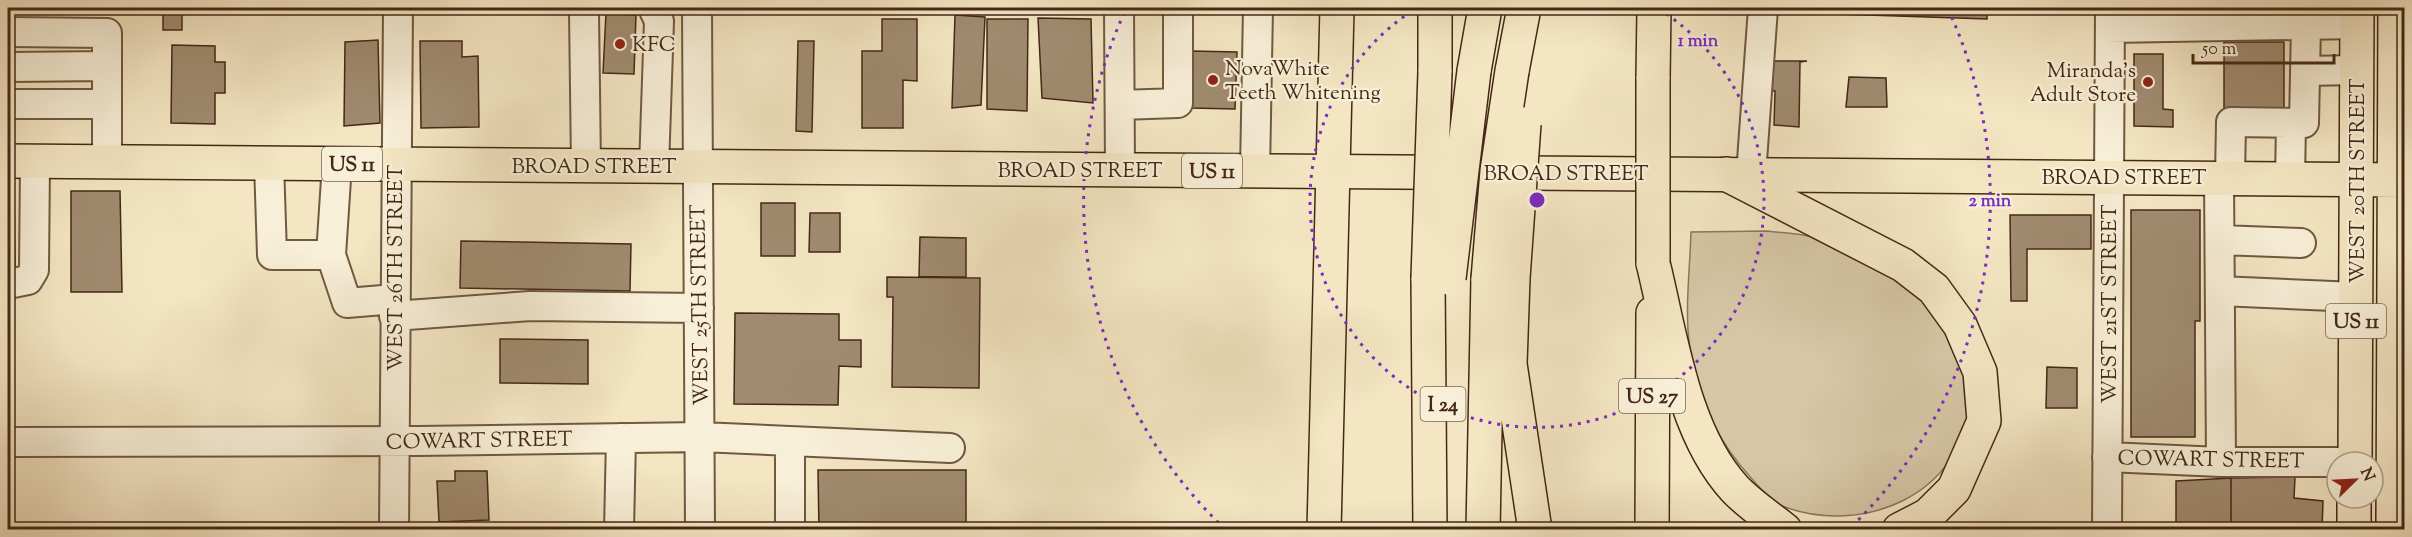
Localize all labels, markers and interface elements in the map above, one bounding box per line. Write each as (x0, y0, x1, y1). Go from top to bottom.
scale bar (2193, 27, 2334, 65)
text: 1 min (1678, 29, 1719, 55)
place label: KFC (632, 31, 676, 61)
marker: KFC (613, 37, 627, 51)
text: 50 m (2201, 37, 2237, 63)
place label: NovaWhite Teeth Whitening (1225, 55, 1381, 109)
place label: Miranda's Adult Store (2030, 57, 2136, 111)
marker: NovaWhite Teeth Whitening (1206, 73, 1220, 87)
marker: Miranda's Adult Store (2141, 75, 2155, 89)
street label: WEST 20TH STREET (2344, 78, 2374, 284)
road number: US 11 (322, 147, 382, 181)
street label: BROAD STREET (511, 153, 677, 183)
road number: US 11 (1182, 154, 1242, 188)
street label: BROAD STREET (997, 157, 1163, 187)
street label: BROAD STREET (1483, 160, 1649, 190)
street label: BROAD STREET (2041, 164, 2207, 194)
street label: WEST 26TH STREET (382, 165, 412, 371)
text: 2 min (1969, 189, 2012, 215)
centre of rings (1527, 190, 1547, 210)
street label: WEST 25TH STREET (684, 204, 718, 406)
street label: WEST 21ST STREET (2096, 204, 2126, 403)
road number: US 11 (2326, 304, 2386, 338)
road number: US 27 (1619, 379, 1685, 413)
road number: I 24 (1420, 387, 1466, 421)
street label: COWART STREET (385, 425, 573, 459)
street label: COWART STREET (2117, 444, 2305, 478)
north arrow (2325, 450, 2385, 510)
text: N (2353, 464, 2380, 486)

